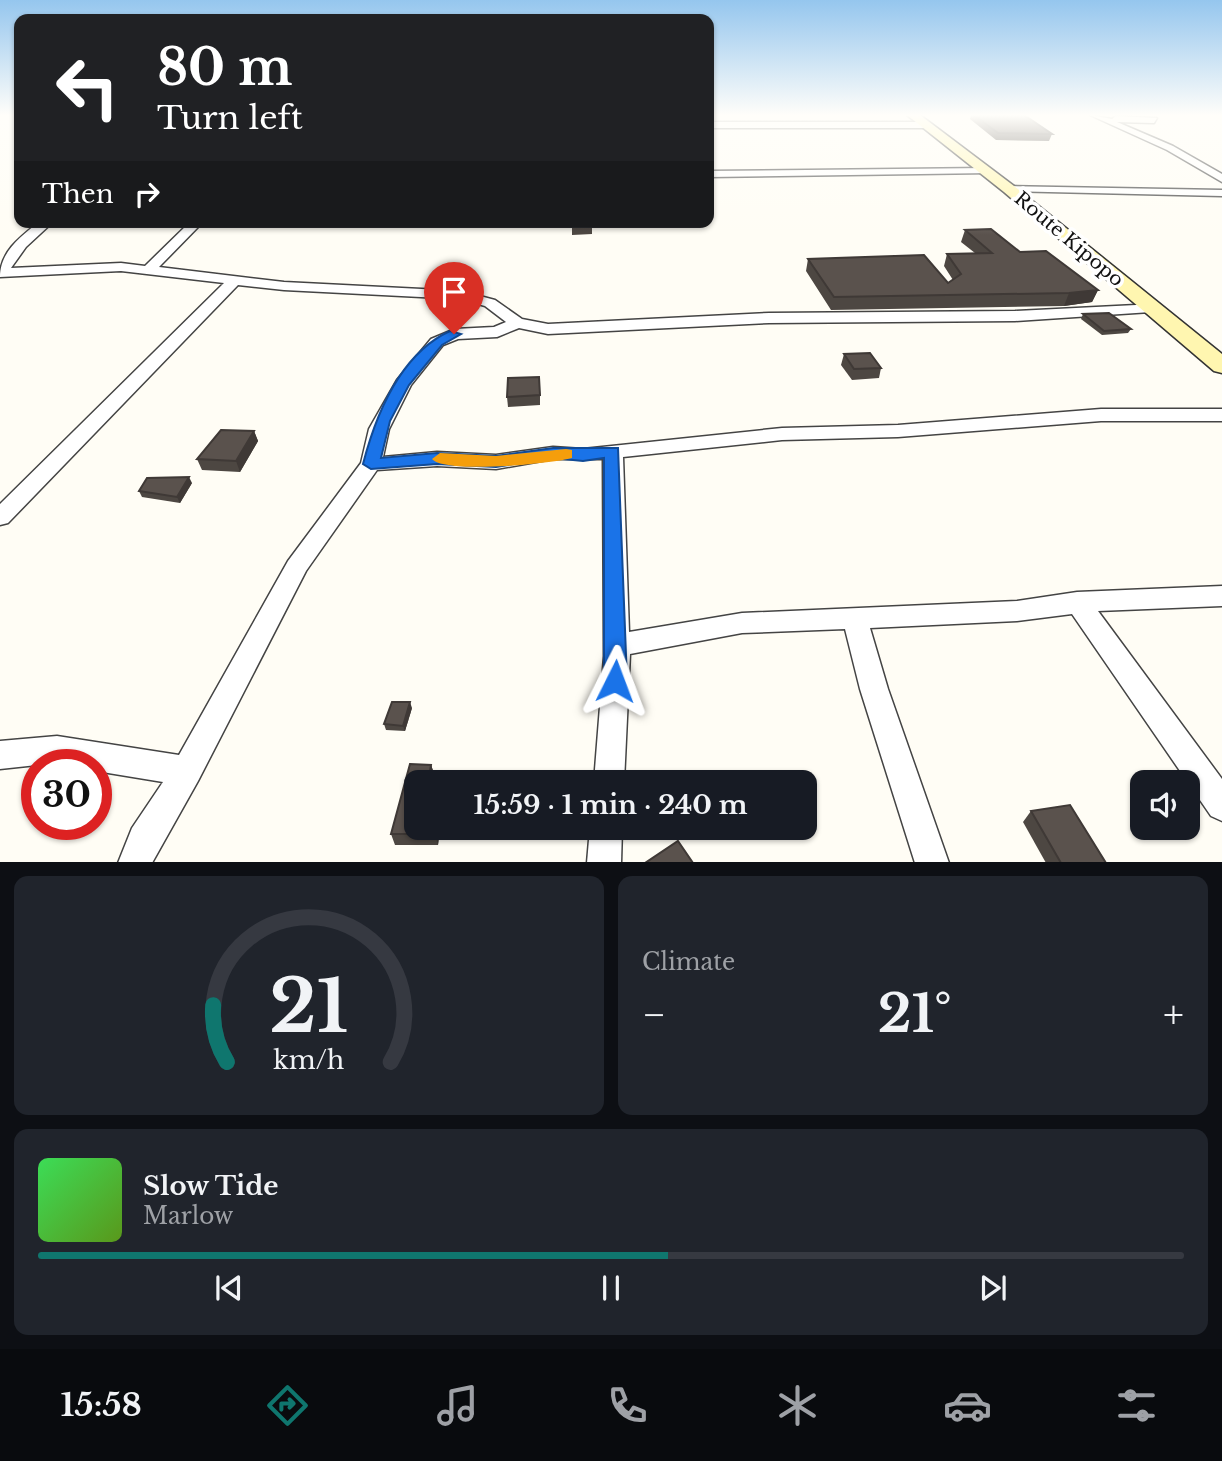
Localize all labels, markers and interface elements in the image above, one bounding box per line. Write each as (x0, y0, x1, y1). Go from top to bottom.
text: 80 m (157, 37, 292, 98)
icon: left (42, 42, 133, 133)
text: Turn left (157, 98, 303, 138)
icon: right (128, 175, 166, 213)
text: Then (42, 178, 114, 210)
street label: Route Kipopo (1010, 187, 1128, 291)
pin (424, 262, 484, 334)
icon: arrive (435, 273, 473, 311)
position arrow (578, 644, 652, 718)
speed limit sign: 30 (21, 749, 112, 840)
map controls (1130, 770, 1200, 840)
button: sound (1130, 770, 1200, 840)
text: 15:59 · 1 min · 240 m (473, 789, 748, 821)
text: Climate (642, 948, 735, 976)
text: 21 (269, 961, 349, 1052)
text: 21° (878, 982, 952, 1046)
text: − (642, 991, 666, 1038)
text: + (1163, 991, 1184, 1038)
text: km/h (274, 1044, 344, 1075)
text: Slow Tide (143, 1170, 279, 1202)
text: Marlow (143, 1202, 233, 1230)
icon: previous (210, 1269, 248, 1307)
icon: pause (592, 1269, 630, 1307)
icon: next (974, 1269, 1012, 1307)
icon: directions (263, 1381, 312, 1430)
icon: music (433, 1381, 482, 1430)
icon: phone (603, 1381, 652, 1430)
icon: climate (773, 1381, 822, 1430)
icon: car (943, 1381, 992, 1430)
icon: filters (1112, 1381, 1161, 1430)
text: 15:58 (60, 1385, 142, 1425)

